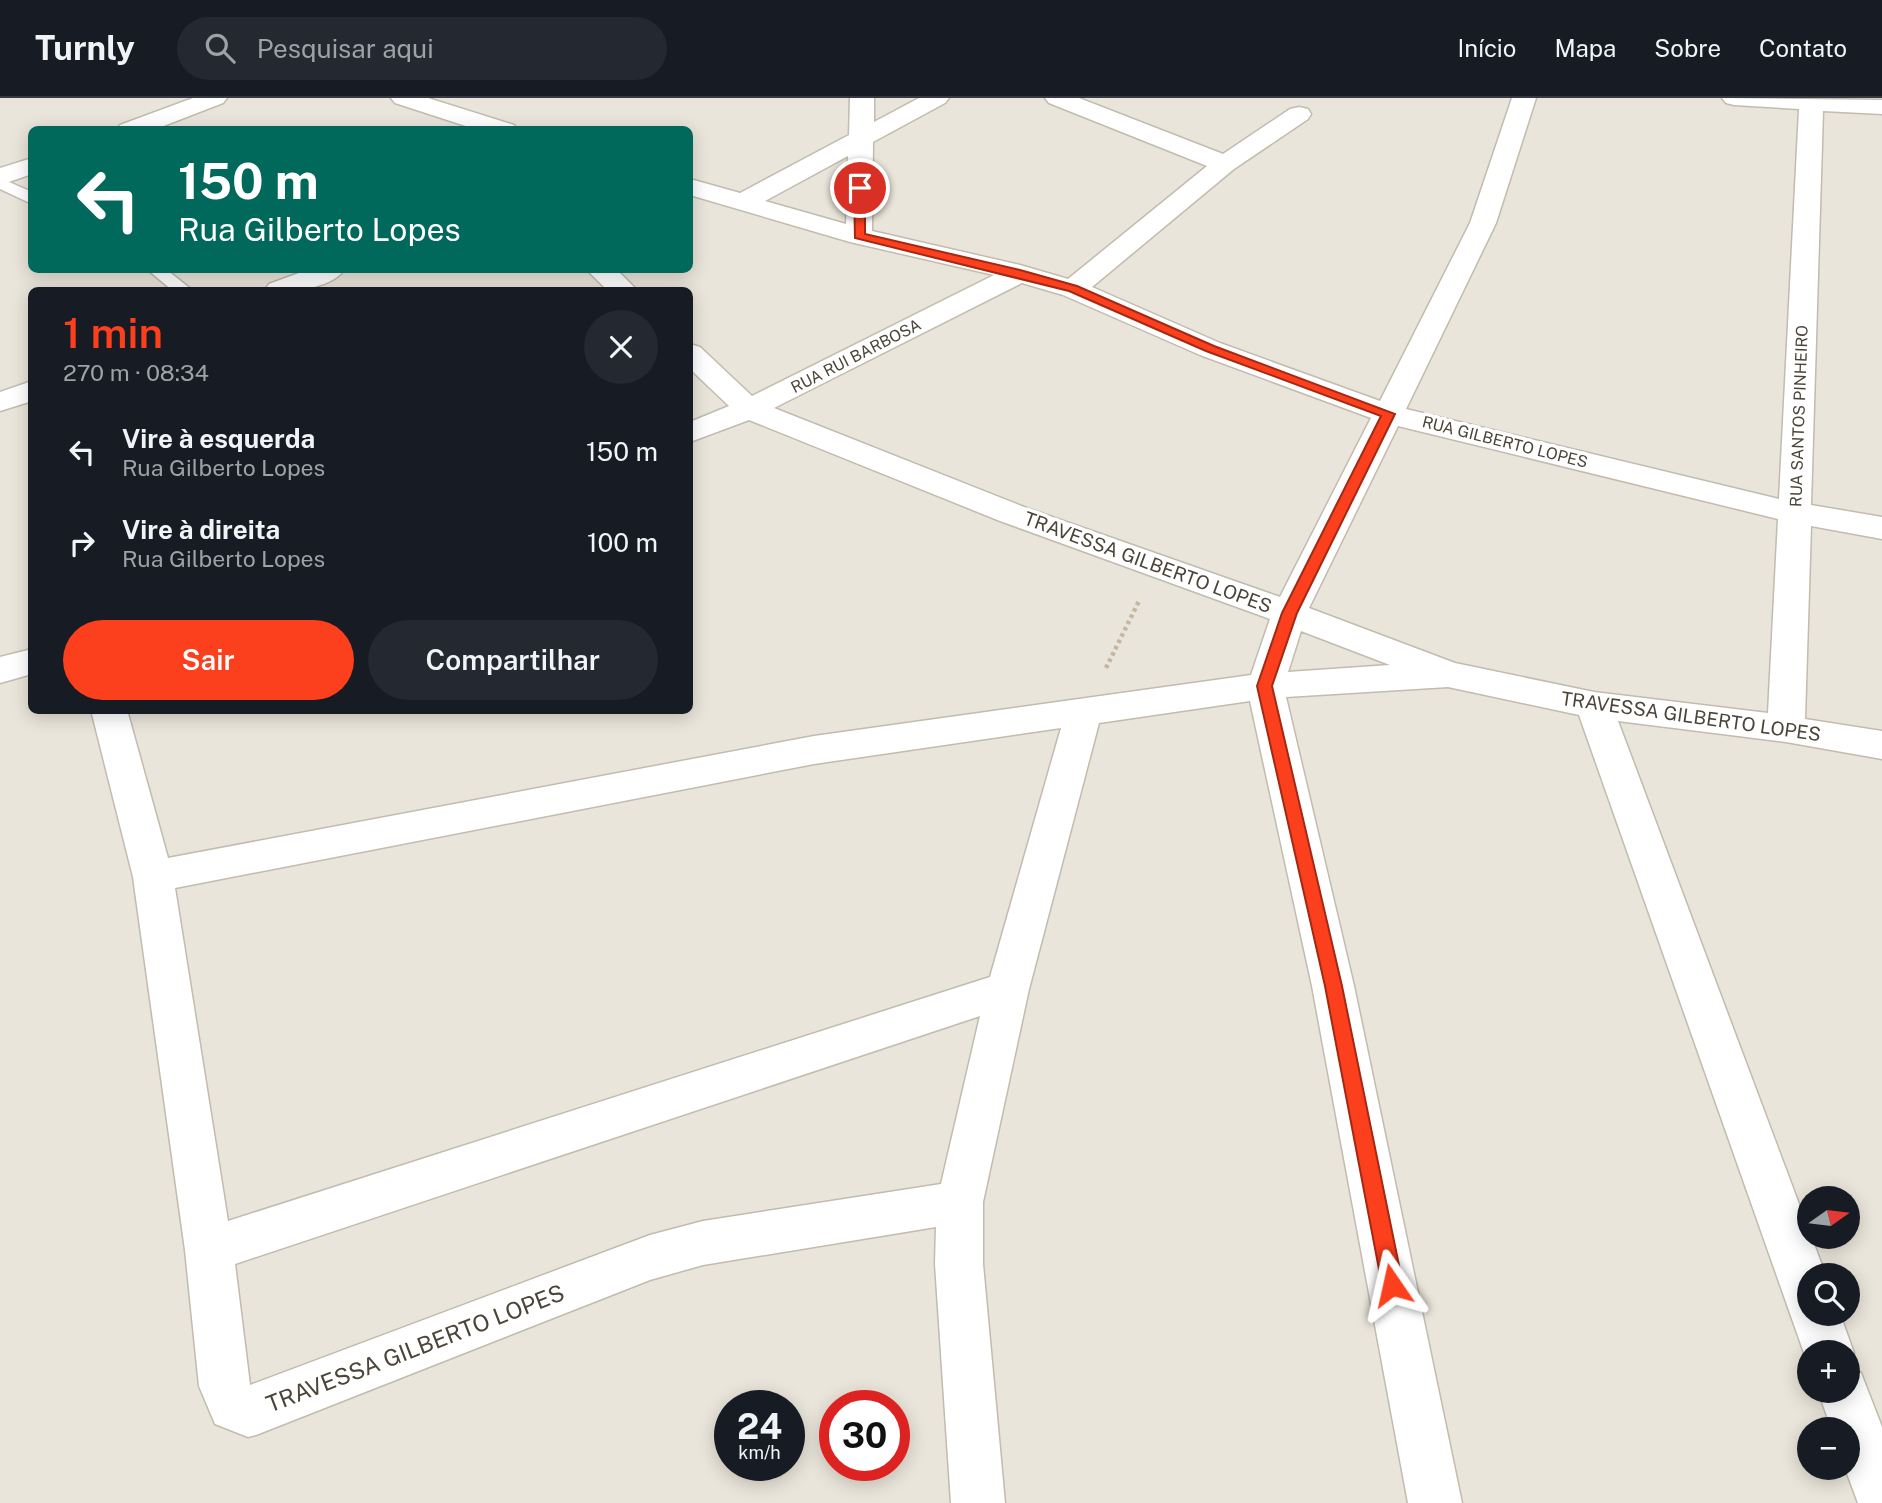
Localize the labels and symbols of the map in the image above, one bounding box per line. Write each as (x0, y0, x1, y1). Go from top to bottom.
pin (830, 158, 890, 218)
street label: RUA RUI BARBOSA (788, 315, 924, 397)
street label: RUA SANTOS PINHEIRO (1786, 325, 1812, 507)
street label: RUA GILBERTO LOPES (1420, 412, 1590, 472)
street label: TRAVESSA GILBERTO LOPES (1021, 507, 1275, 617)
street label: TRAVESSA GILBERTO LOPES (1560, 687, 1822, 745)
north arrow (1797, 1186, 1860, 1250)
position arrow (1355, 1248, 1429, 1322)
street label: TRAVESSA GILBERTO LOPES (262, 1279, 568, 1417)
speed limit sign: 30 (819, 1390, 910, 1481)

